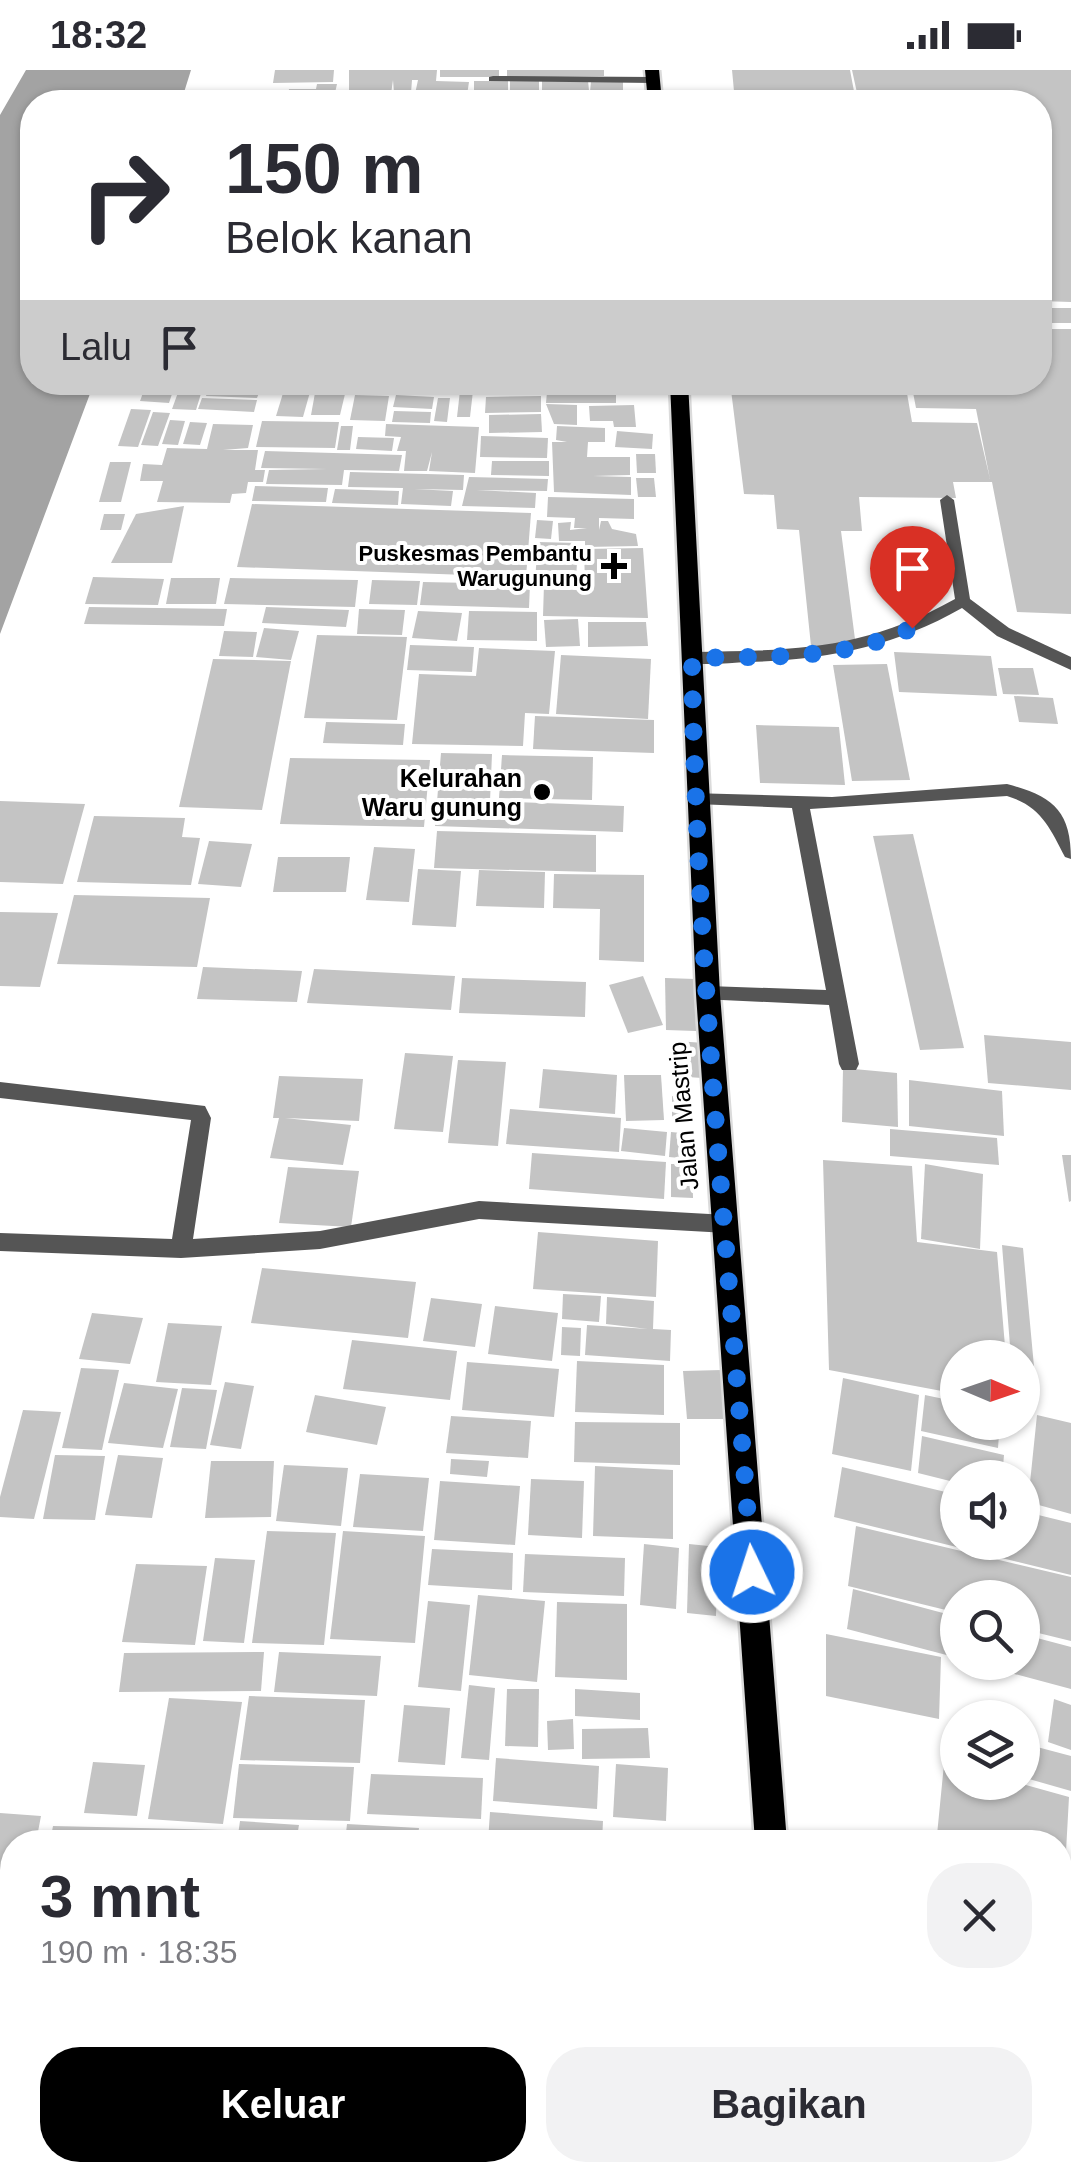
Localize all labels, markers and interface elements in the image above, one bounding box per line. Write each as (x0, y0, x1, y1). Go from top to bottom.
text: 18:32 (50, 14, 147, 56)
icon: right (60, 130, 190, 260)
text: 150 m (225, 130, 423, 208)
text: Belok kanan (225, 212, 473, 263)
icon: arrive (152, 320, 207, 375)
text: Lalu (60, 326, 132, 368)
pin (870, 526, 955, 629)
place label: Puskesmas Pembantu Warugunung (358, 541, 592, 591)
icon: arrive (885, 541, 940, 596)
marker: Puskesmas Pembantu Warugunung (601, 553, 627, 579)
place label: Kelurahan Waru gunung (362, 764, 522, 821)
marker: Kelurahan Waru gunung (531, 781, 553, 803)
street label: Jalan Mastrip (663, 1041, 703, 1191)
north arrow (940, 1340, 1040, 1440)
map controls (940, 1340, 1040, 1800)
button: sound (940, 1460, 1040, 1560)
position arrow (700, 1520, 804, 1624)
button: search (940, 1580, 1040, 1680)
button: layers (940, 1700, 1040, 1800)
text: 3 mnt (40, 1863, 200, 1930)
button: close (927, 1863, 1032, 1968)
text: 190 m · 18:35 (40, 1934, 237, 1970)
button: Keluar (40, 2047, 526, 2162)
button: Bagikan (546, 2047, 1032, 2162)

